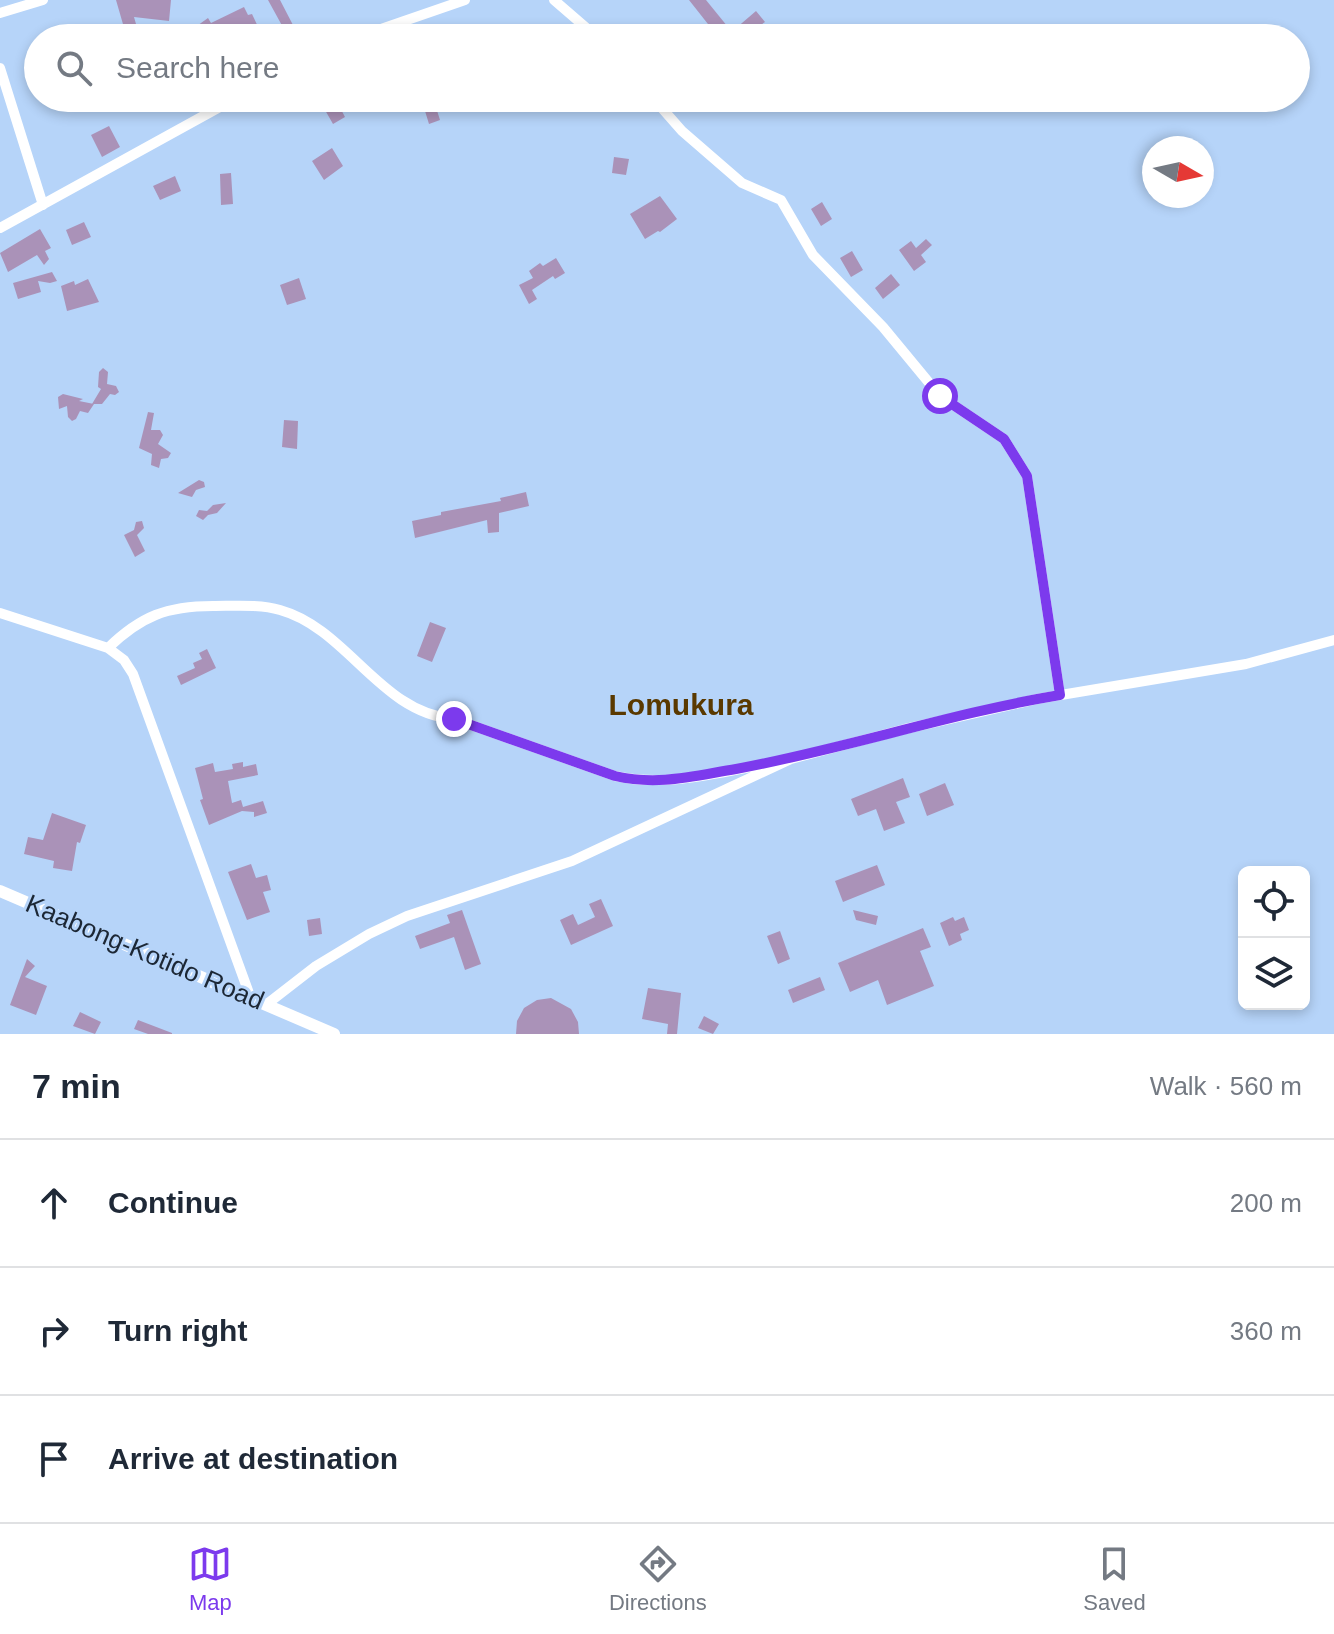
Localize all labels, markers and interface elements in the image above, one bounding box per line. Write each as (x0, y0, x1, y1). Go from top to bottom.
search box (24, 24, 1310, 112)
icon: search (52, 46, 96, 90)
text: Search here (116, 51, 279, 84)
north arrow (1142, 136, 1214, 208)
route start (922, 378, 958, 414)
district label: Lomukura (608, 688, 754, 721)
route end (436, 701, 472, 737)
map controls (1238, 866, 1310, 1010)
button: locate (1238, 866, 1310, 938)
street label: Kaabong-Kotido Road (21, 888, 269, 1016)
button: layers (1238, 938, 1310, 1010)
text: 7 min (32, 1067, 121, 1105)
text: Walk · 560 m (1150, 1071, 1302, 1101)
icon: ahead (32, 1181, 76, 1225)
text: Continue (108, 1186, 238, 1219)
text: 200 m (1230, 1188, 1302, 1218)
icon: right (32, 1309, 76, 1353)
text: Turn right (108, 1314, 247, 1347)
text: 360 m (1230, 1316, 1302, 1346)
icon: arrive (32, 1437, 76, 1481)
text: Arrive at destination (108, 1442, 398, 1475)
tab: Map (188, 1542, 232, 1616)
tab: Directions (609, 1542, 707, 1616)
tab: Saved (1083, 1542, 1146, 1616)

